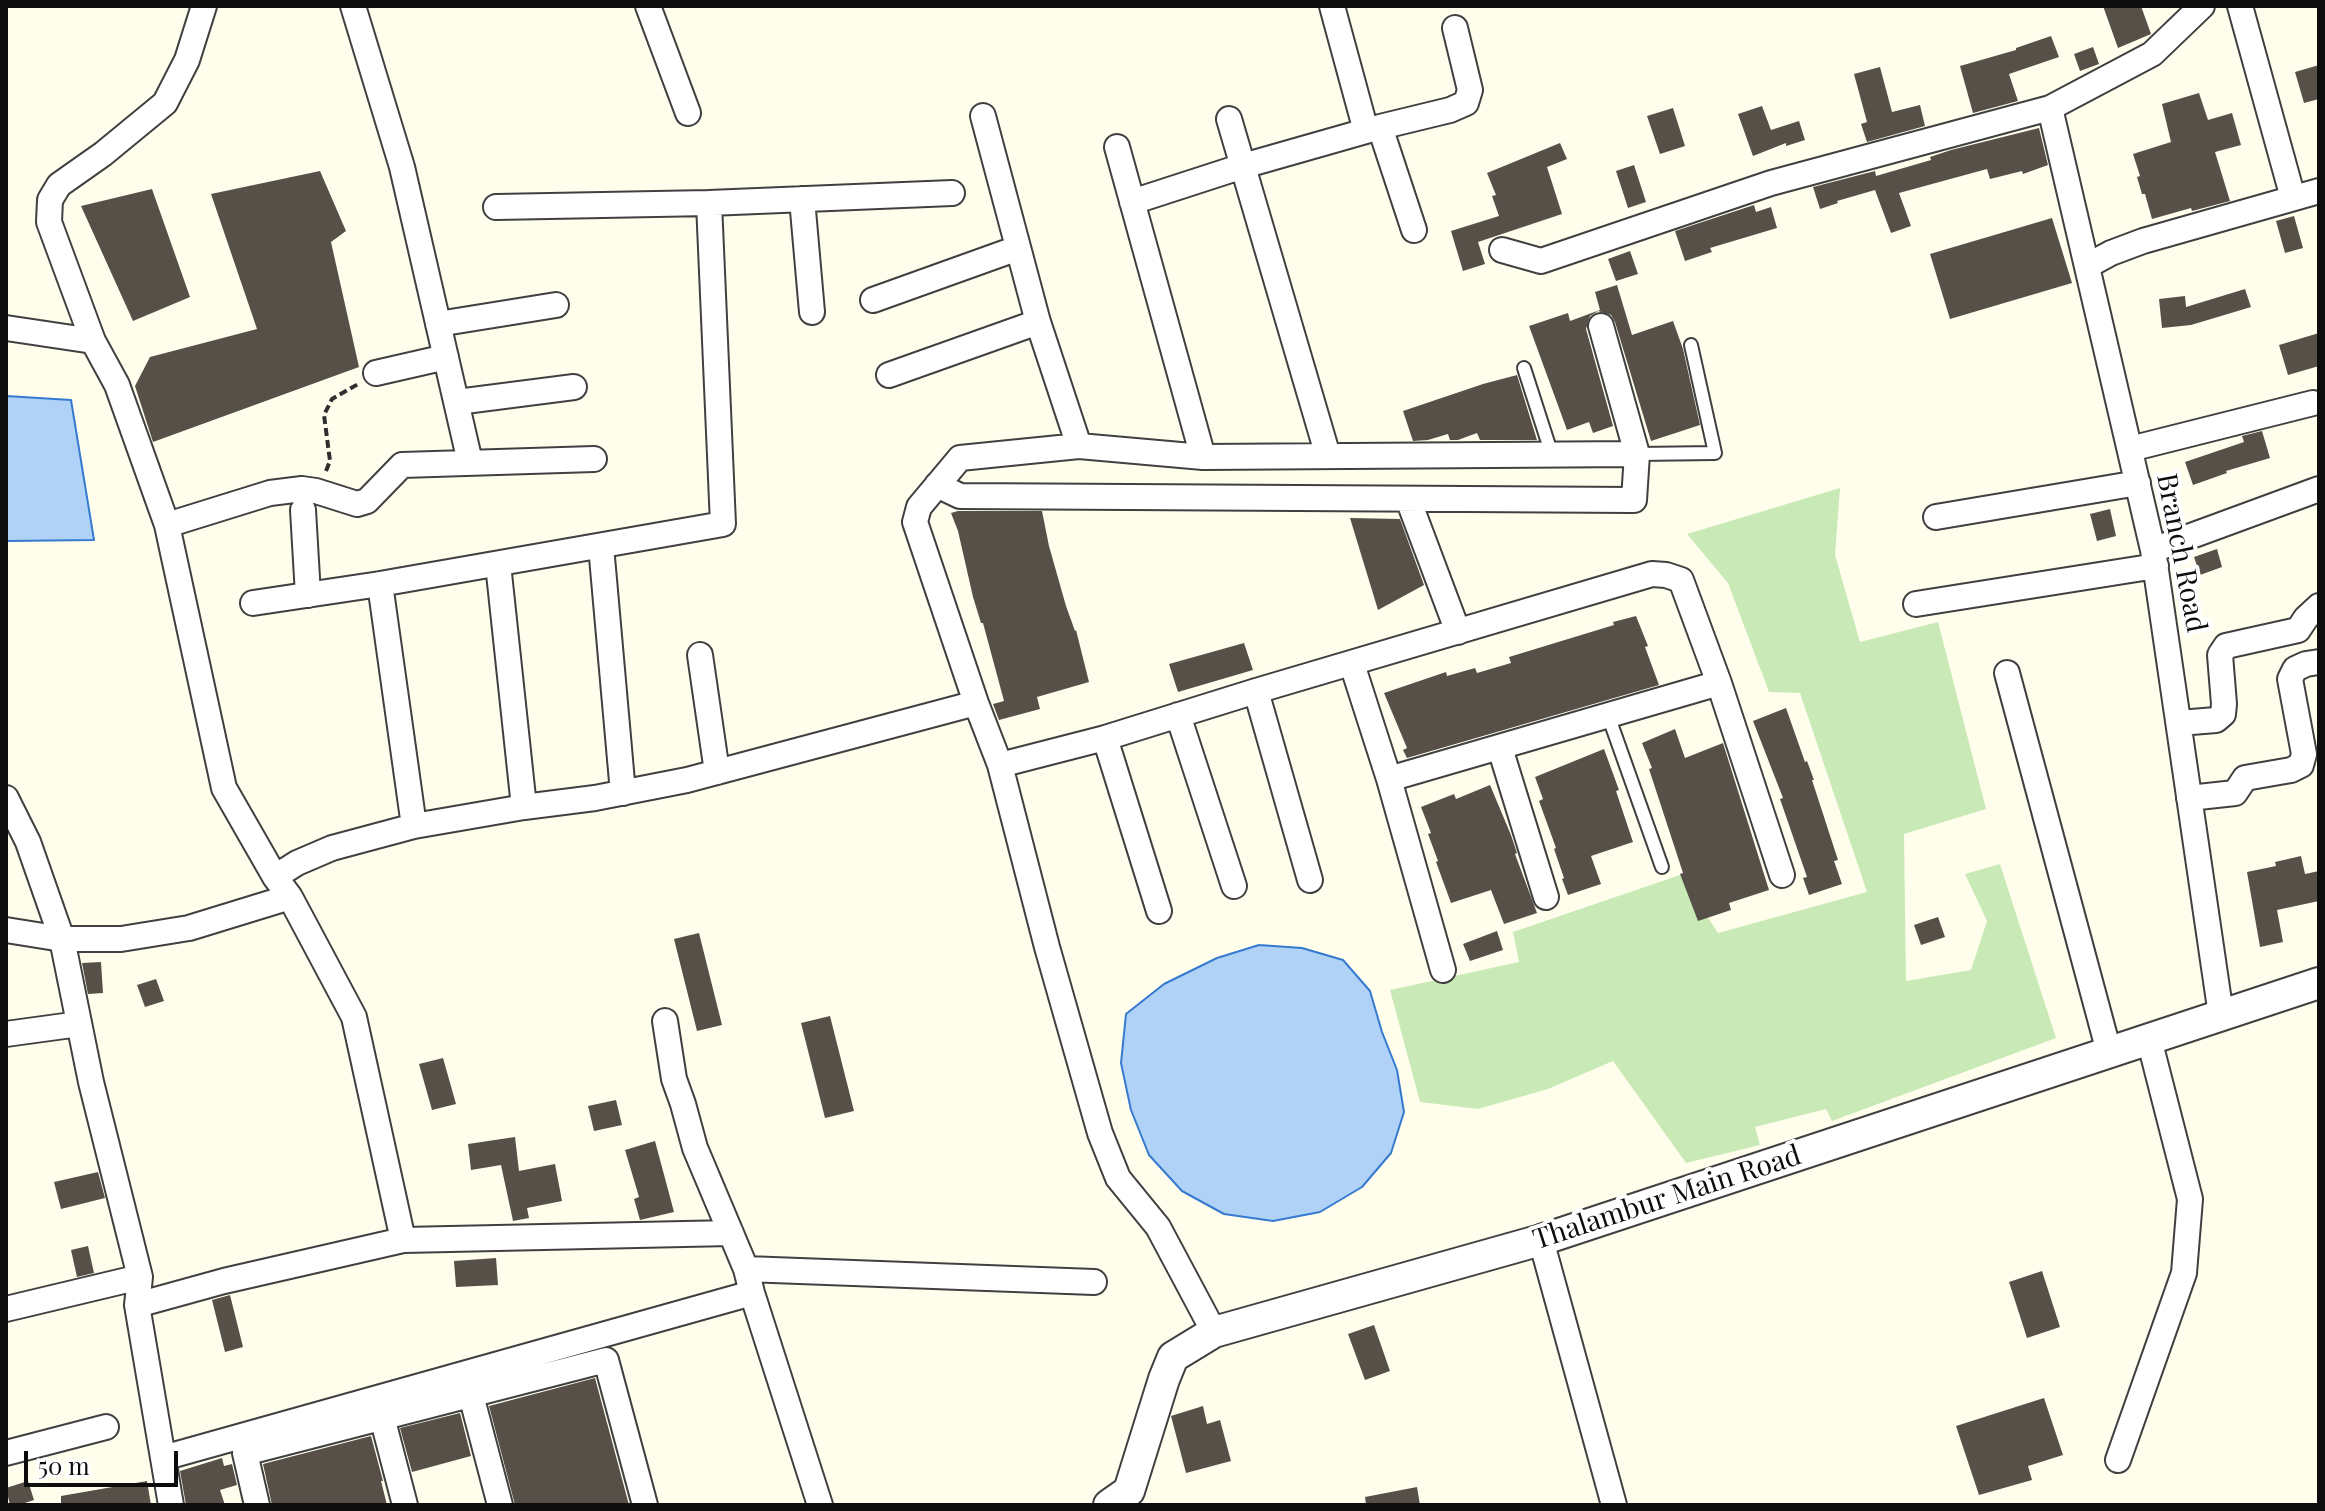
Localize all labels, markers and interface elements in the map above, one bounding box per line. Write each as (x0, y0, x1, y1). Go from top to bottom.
street label: Branch Road (2149, 471, 2213, 635)
street label: Thalambur Main Road (1529, 1139, 1805, 1257)
scale bar (28, 1435, 182, 1485)
text: 50 m (38, 1449, 90, 1481)

